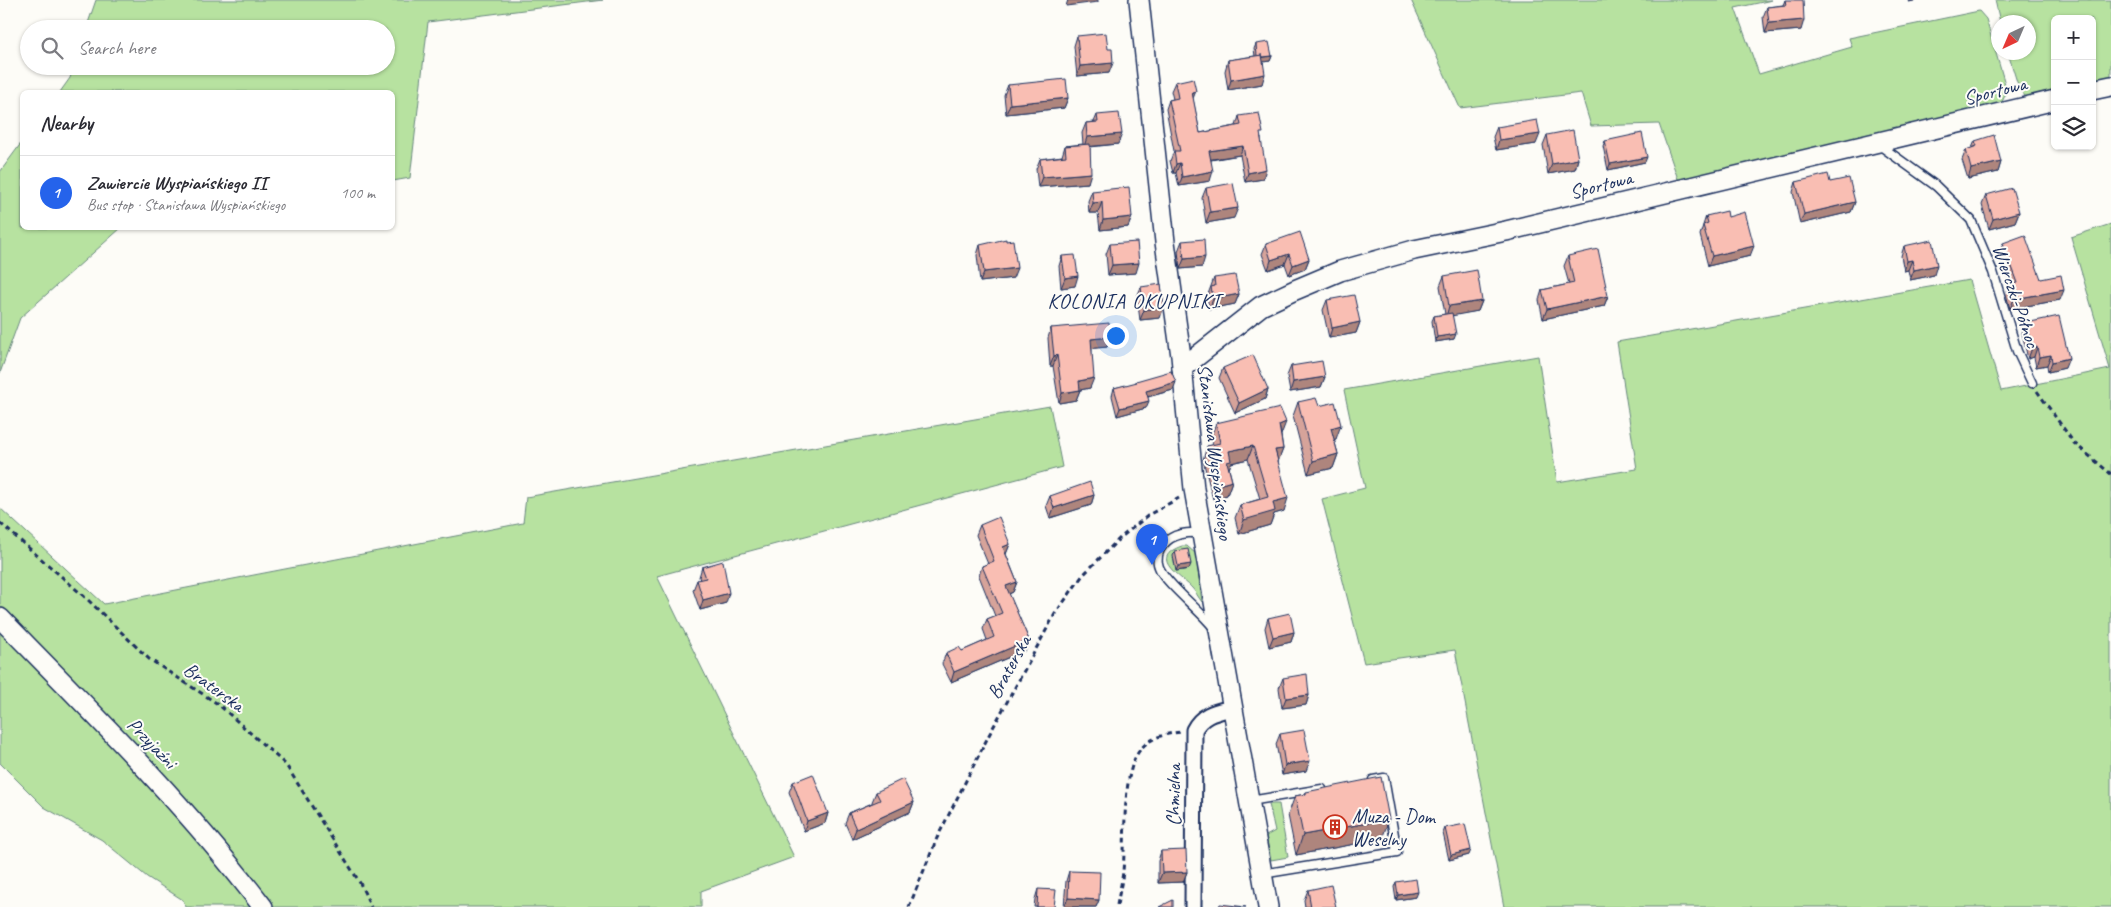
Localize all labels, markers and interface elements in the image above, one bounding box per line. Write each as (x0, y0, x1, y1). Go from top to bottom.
north arrow (1991, 15, 2036, 60)
map controls (2051, 15, 2096, 150)
button: + (2051, 15, 2096, 60)
search box (20, 20, 395, 75)
icon: search (38, 34, 66, 62)
text: Search here (78, 36, 155, 60)
button: − (2051, 60, 2096, 105)
street label: Sportowa (1961, 71, 2031, 111)
button: layers (2051, 105, 2096, 150)
text: Nearby (40, 110, 93, 136)
street label: Sportowa (1567, 165, 1637, 205)
text: Zawiercie Wyspiańskiego II (87, 171, 267, 195)
text: 1 (52, 183, 60, 203)
text: 100 m (341, 183, 375, 203)
text: Bus stop · Stanisława Wyspiańskiego (87, 195, 285, 215)
street label: Wierczki-Północ (1987, 241, 2046, 352)
district label: KOLONIA OKUPNIKI (1047, 288, 1224, 314)
your location (1103, 323, 1129, 349)
street label: Stanisława Wyspiańskiego (1192, 363, 1238, 542)
pin: 1 (1136, 524, 1168, 565)
street label: Braterska (981, 629, 1037, 703)
street label: Braterska (179, 657, 251, 718)
street label: Przyjaźni (122, 712, 184, 775)
street label: Chmielna (1161, 762, 1186, 826)
place label: Muza - Dom Weselny (1352, 804, 1437, 852)
building icon: Muza - Dom Weselny (1322, 814, 1348, 840)

